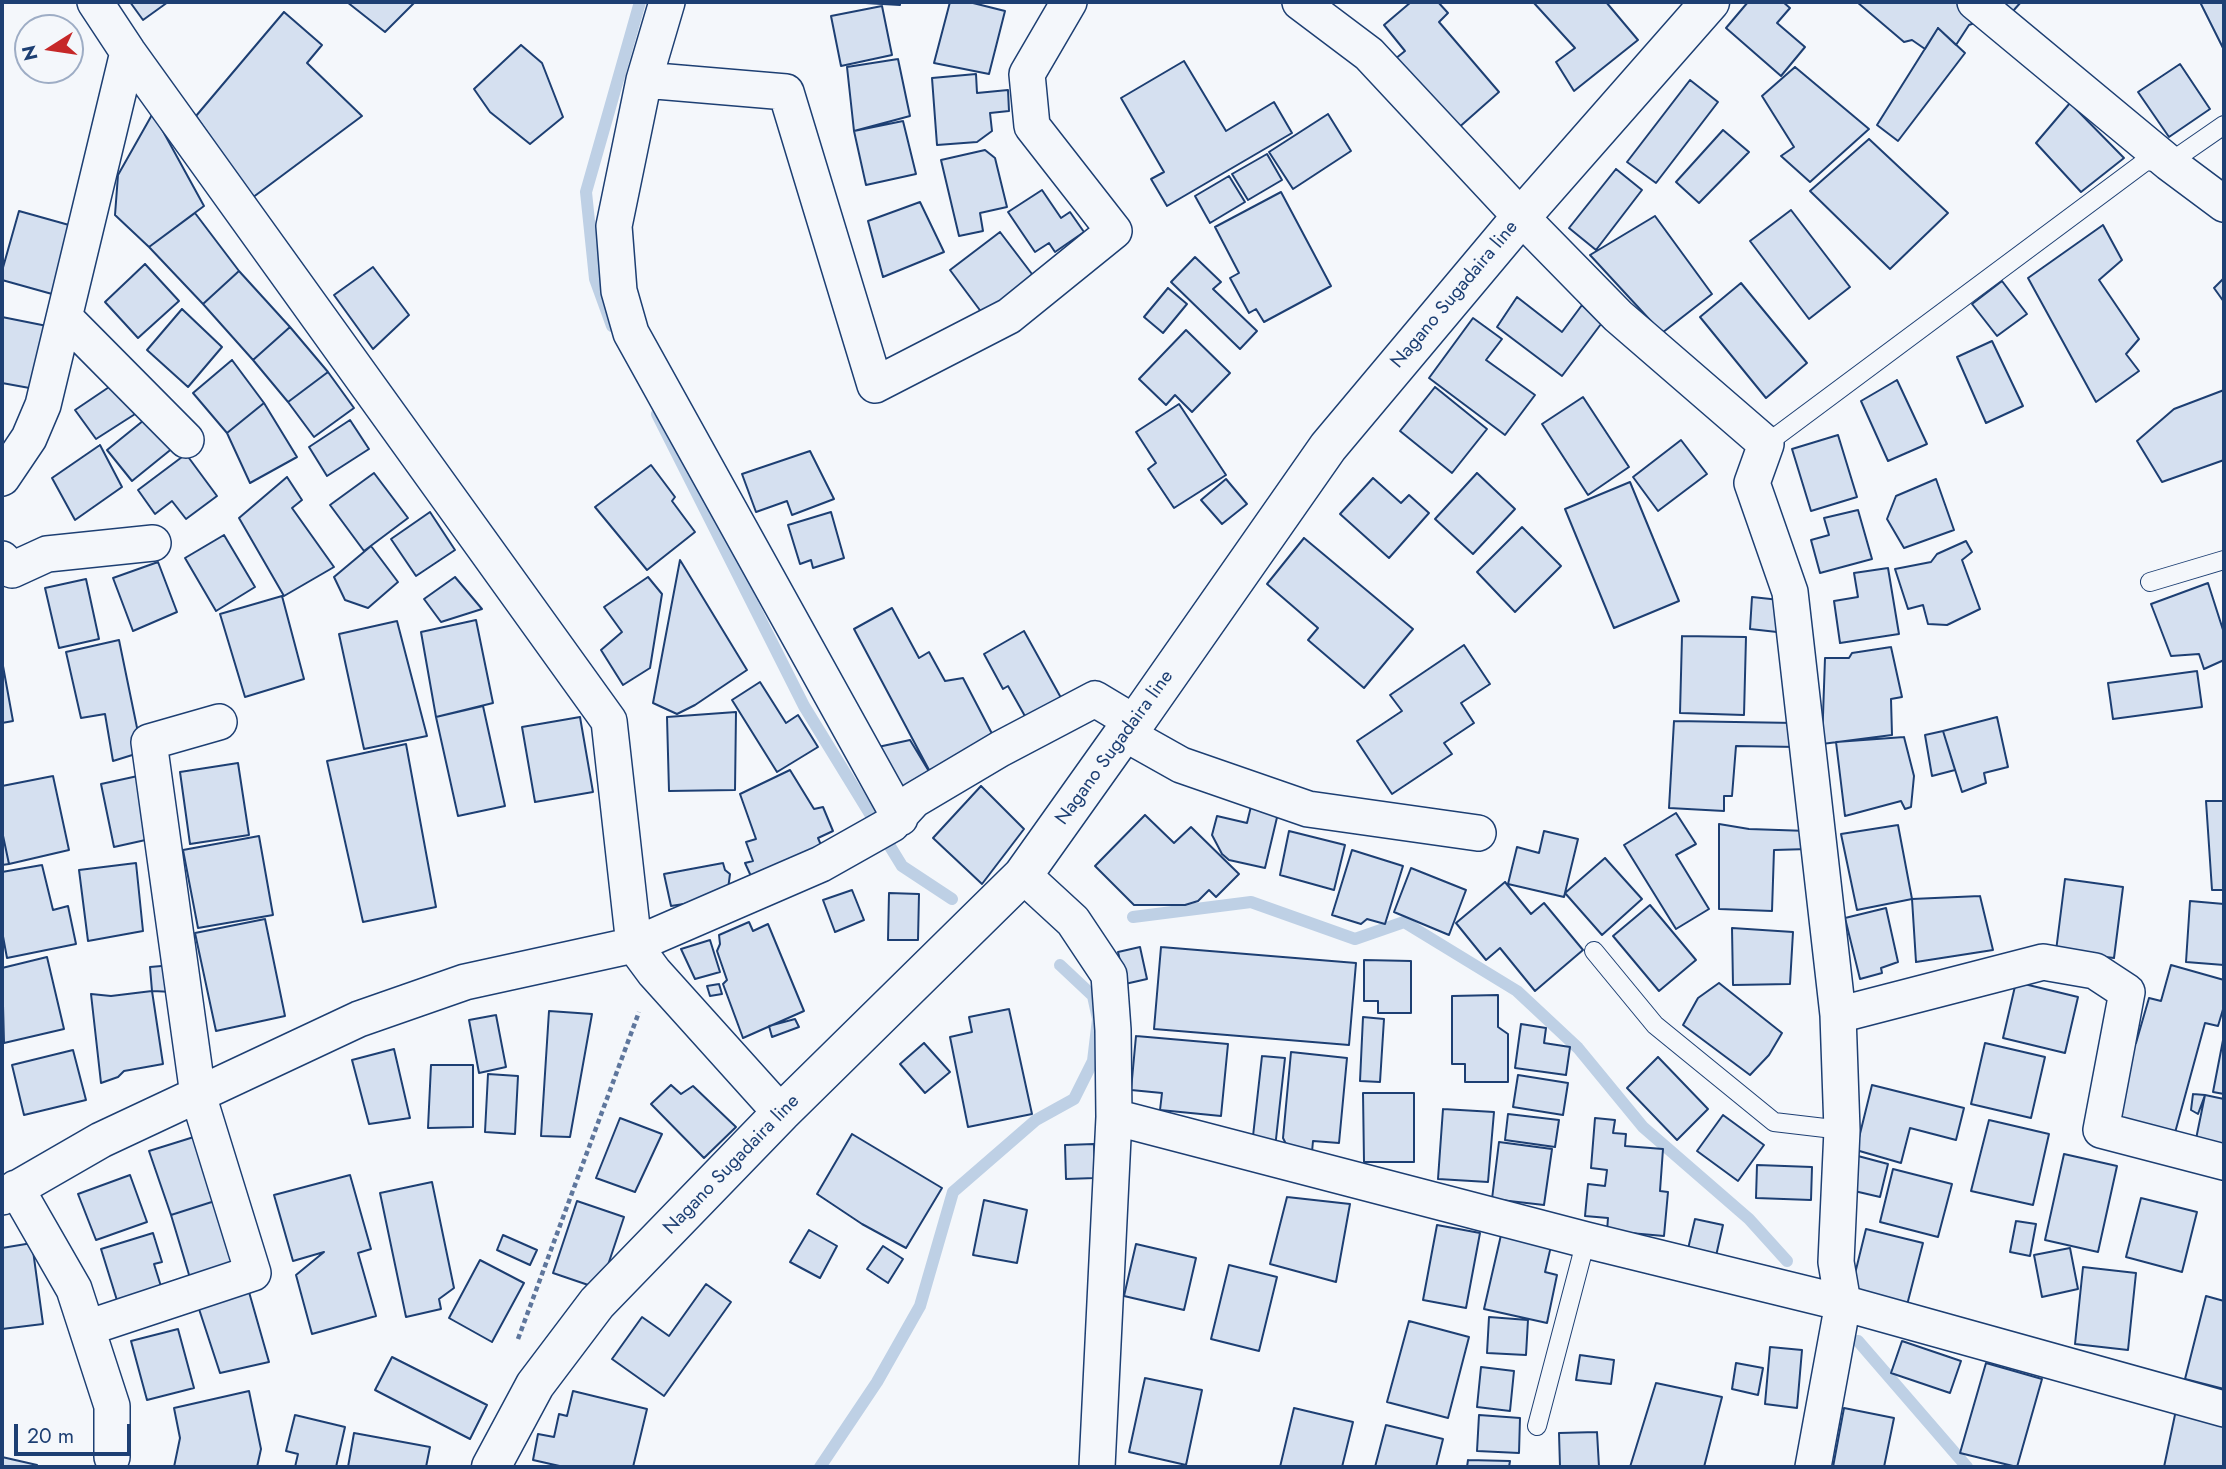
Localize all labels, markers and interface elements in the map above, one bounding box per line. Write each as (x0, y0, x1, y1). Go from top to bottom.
north arrow (14, 14, 84, 84)
text: N (15, 43, 45, 63)
street label: Nagano Sugadaira line (1387, 217, 1523, 373)
street label: Nagano Sugadaira line (1051, 666, 1179, 830)
street label: Nagano Sugadaira line (659, 1090, 805, 1240)
scale bar (18, 1410, 135, 1454)
text: 20 m (27, 1421, 74, 1451)

